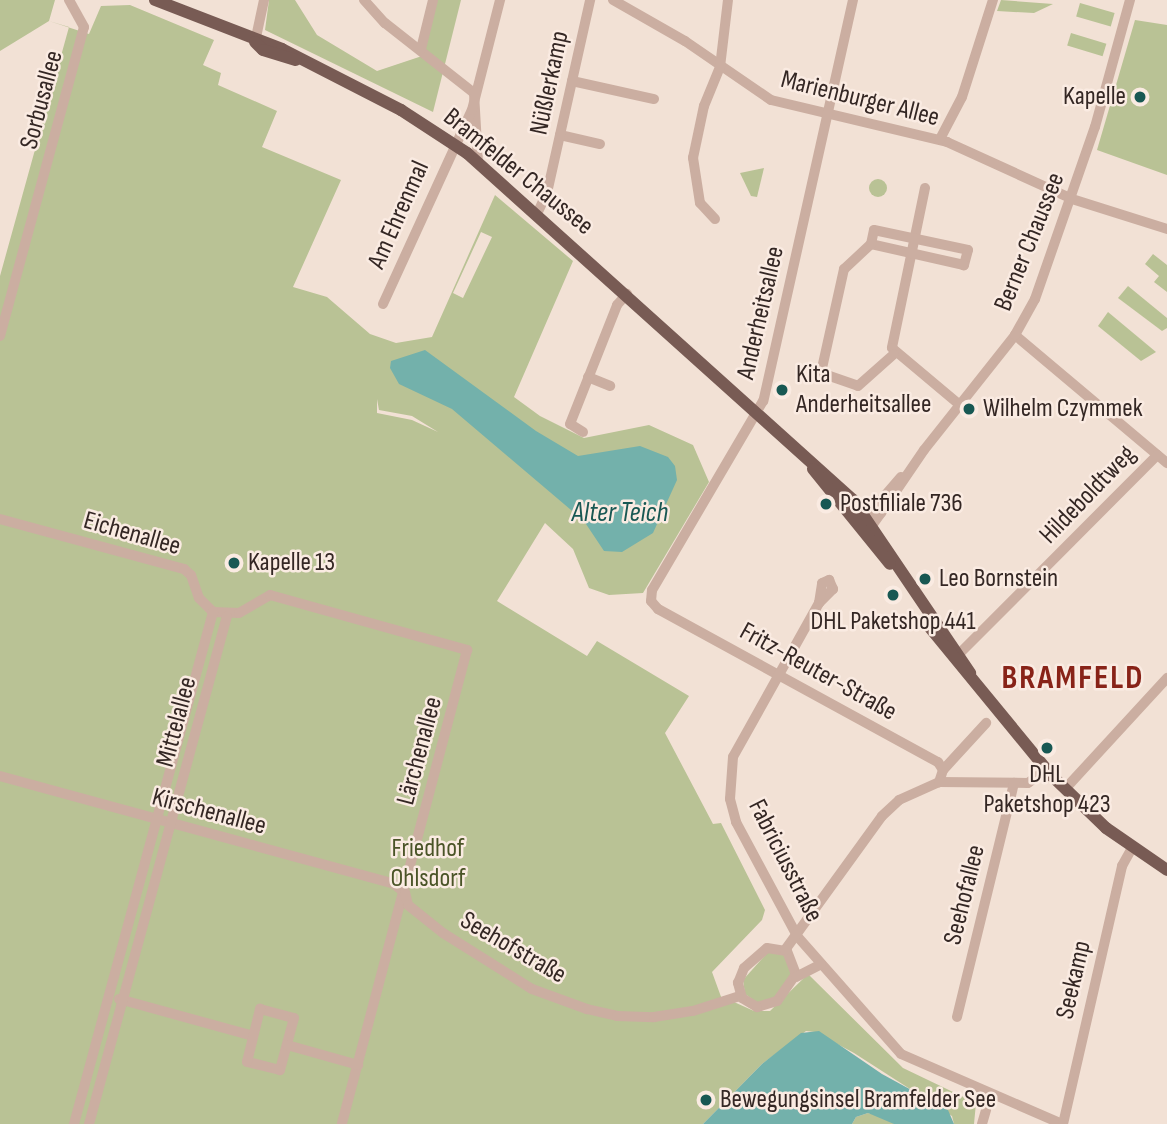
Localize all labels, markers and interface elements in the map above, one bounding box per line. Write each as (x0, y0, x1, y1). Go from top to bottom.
street label: Nüßlerkamp (524, 28, 576, 138)
street label: Sorbusallee (14, 47, 70, 153)
street label: Marienburger Allee (778, 64, 942, 134)
place label: Kapelle (1063, 81, 1126, 113)
marker: Kapelle (1132, 89, 1148, 105)
street label: Bramfelder Chaussee (437, 102, 599, 242)
street label: Am Ehrenmal (361, 156, 437, 274)
street label: Berner Chaussee (988, 168, 1072, 316)
street label: Anderheitsallee (731, 243, 791, 383)
place label: Kita Anderheitsallee (796, 359, 931, 420)
marker: Kita Anderheitsallee (774, 382, 790, 398)
place label: Wilhelm Czymmek (983, 393, 1143, 425)
marker: Wilhelm Czymmek (961, 401, 977, 417)
street label: Hildeboldtweg (1033, 439, 1143, 551)
place label: Postfiliale 736 (840, 488, 963, 520)
water label: Alter Teich (572, 496, 668, 530)
marker: Postfiliale 736 (818, 496, 834, 512)
street label: Eichenallee (80, 505, 184, 563)
place label: Kapelle 13 (248, 547, 335, 579)
marker: Kapelle 13 (226, 555, 242, 571)
place label: Leo Bornstein (939, 563, 1058, 595)
marker: Leo Bornstein (917, 571, 933, 587)
marker: DHL Paketshop 441 (885, 587, 901, 603)
place label: DHL Paketshop 441 (810, 606, 976, 638)
street label: Fritz-Reuter-Straße (734, 616, 902, 728)
district label: BRAMFELD (1003, 659, 1143, 699)
street label: Mittelallee (150, 674, 204, 770)
street label: Lärchenallee (391, 694, 449, 808)
marker: DHL Paketshop 423 (1039, 740, 1055, 756)
place label: DHL Paketshop 423 (983, 759, 1111, 820)
street label: Kirschenallee (149, 782, 269, 842)
street label: Fabriciusstraße (741, 795, 829, 927)
park label: Friedhof Ohlsdorf (390, 833, 466, 894)
street label: Seehofallee (938, 842, 992, 948)
street label: Seehofstraße (455, 905, 571, 991)
street label: Seekamp (1050, 938, 1098, 1022)
place label: Bewegungsinsel Bramfelder See (720, 1084, 996, 1116)
marker: Bewegungsinsel Bramfelder See (698, 1092, 714, 1108)

